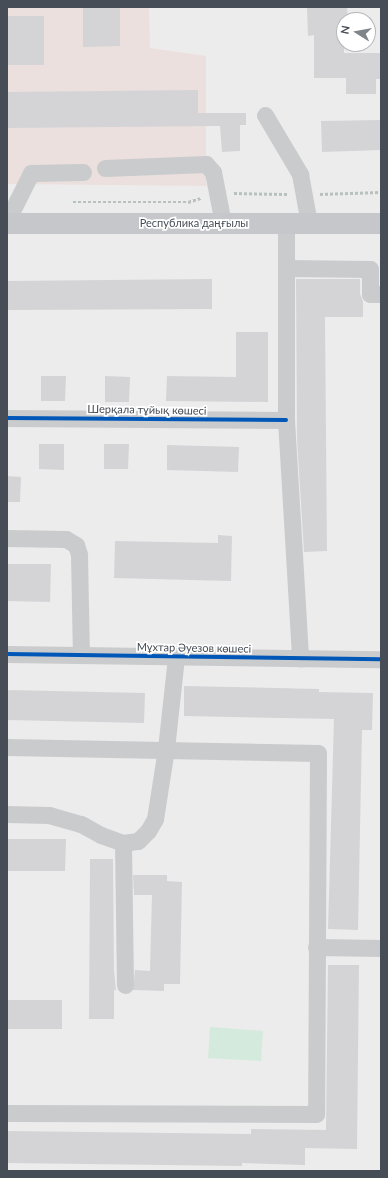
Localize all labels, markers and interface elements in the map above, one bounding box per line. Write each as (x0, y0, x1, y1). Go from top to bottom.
north arrow (336, 12, 376, 52)
text: N (338, 24, 352, 35)
street label: Республика даңғылы (140, 216, 248, 230)
street label: Шерқала тұйық көшесі (87, 402, 207, 418)
street label: Мұхтар Әуезов көшесі (137, 640, 251, 656)

